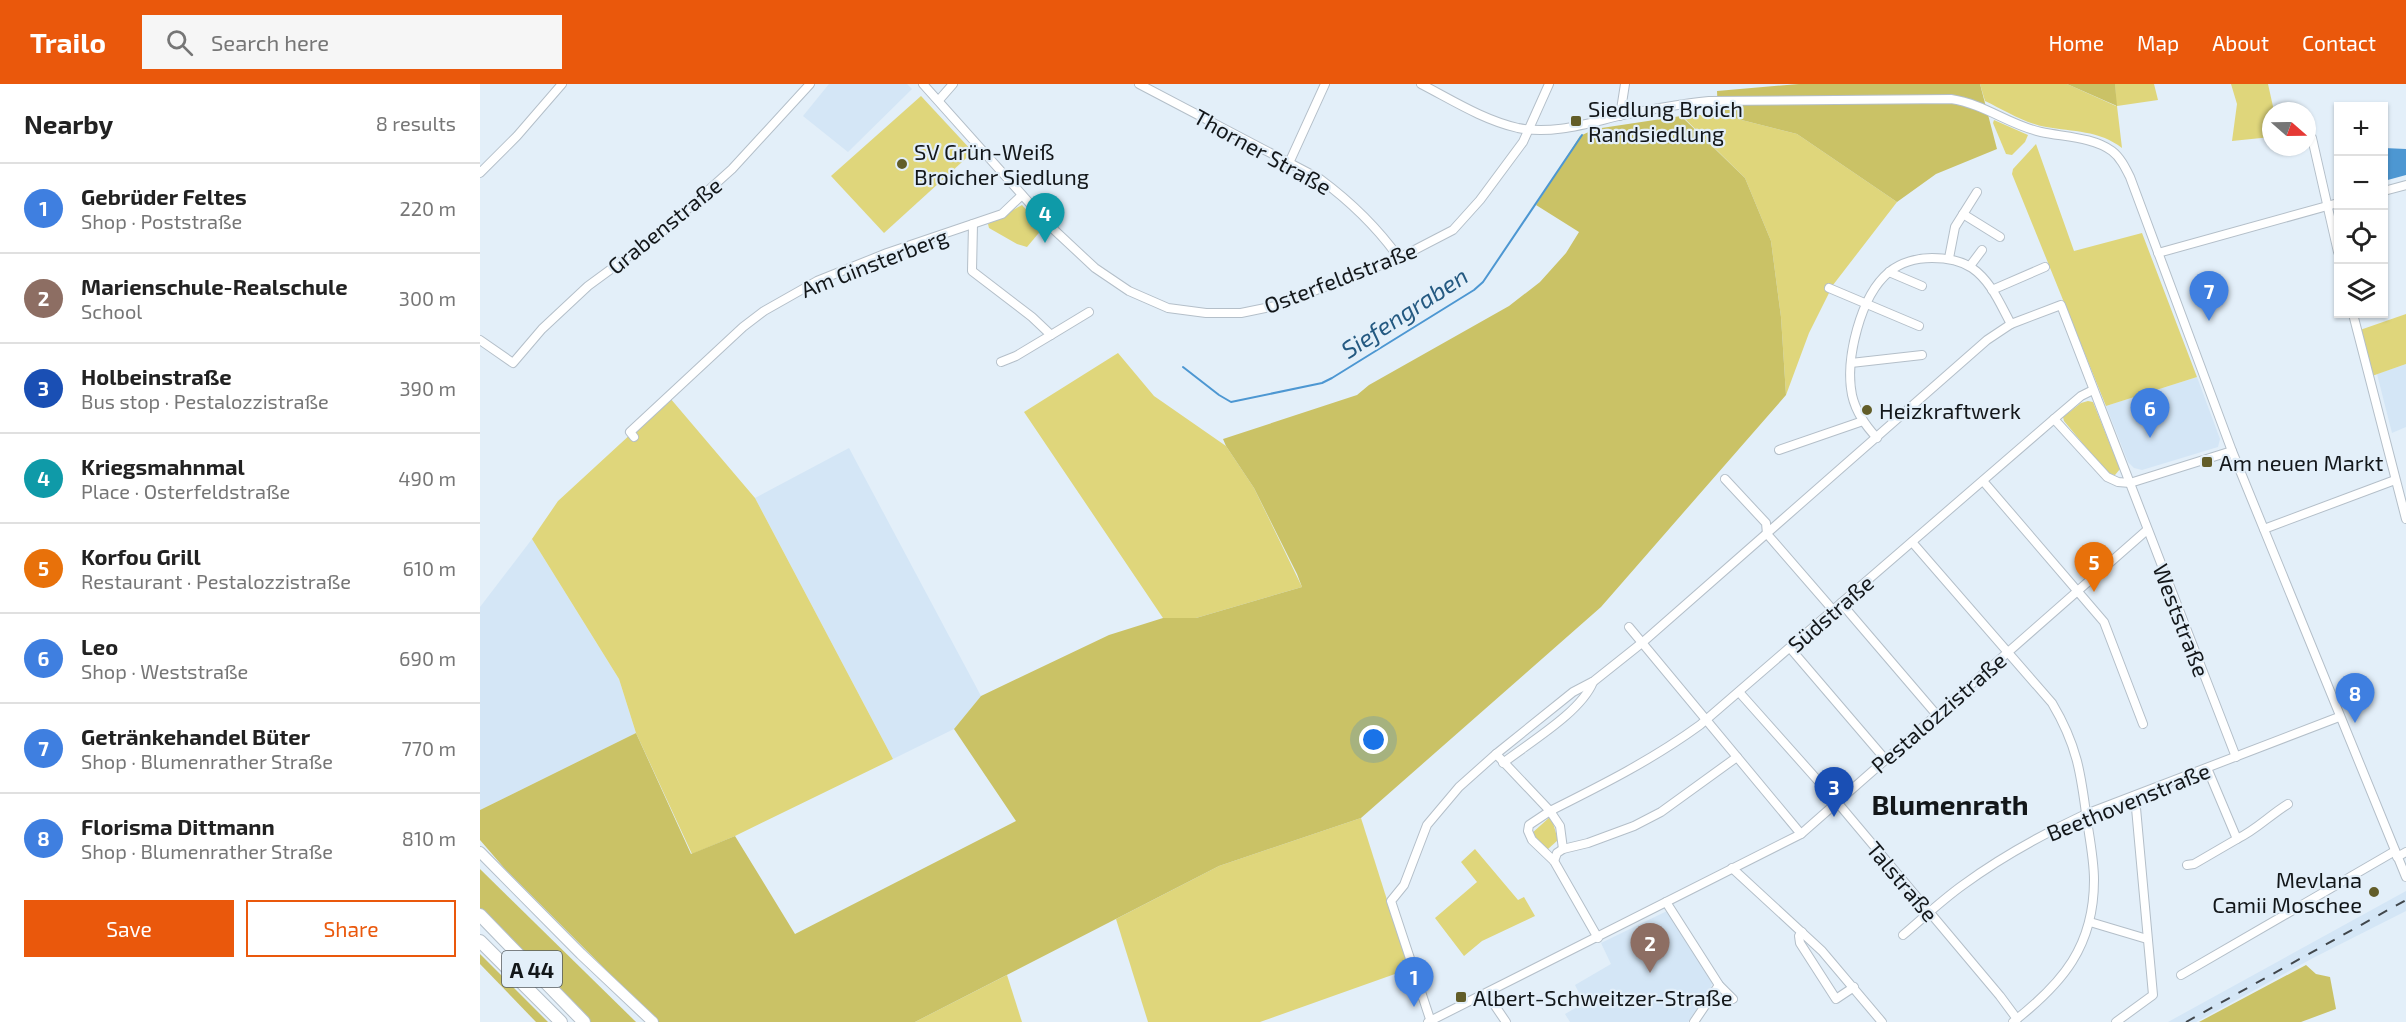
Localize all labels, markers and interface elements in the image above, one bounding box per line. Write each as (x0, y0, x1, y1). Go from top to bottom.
search box (142, 15, 562, 69)
text: Trailo (30, 25, 106, 59)
icon: search (163, 26, 196, 59)
text: Search here (211, 29, 329, 55)
text: Home (2048, 30, 2104, 55)
text: Map (2137, 30, 2179, 55)
text: About (2212, 30, 2269, 55)
text: Contact (2302, 30, 2376, 55)
place label: Siedlung Broich Randsiedlung (1588, 95, 1743, 146)
north arrow (2262, 102, 2316, 156)
map controls (2334, 102, 2388, 318)
button: + (2334, 102, 2388, 156)
street label: Thorner Straße (1190, 103, 1336, 199)
text: Nearby (24, 108, 113, 139)
text: 8 results (376, 111, 456, 135)
marker: Siedlung Broich Randsiedlung (1569, 114, 1583, 128)
place label: SV Grün-Weiß Broicher Siedlung (914, 138, 1089, 189)
button: − (2334, 156, 2388, 210)
marker: SV Grün-Weiß Broicher Siedlung (895, 157, 909, 171)
street label: Grabenstraße (602, 171, 726, 279)
text: Gebrüder Feltes (81, 183, 247, 209)
pin: 4 (1026, 194, 1064, 243)
text: 1 (39, 196, 48, 220)
text: 220 m (399, 196, 456, 220)
text: Shop · Poststraße (81, 209, 242, 233)
button: locate (2334, 210, 2388, 264)
street label: Am Ginsterberg (797, 222, 951, 302)
street label: Osterfeldstraße (1260, 236, 1420, 318)
water label: Siefengraben (1335, 260, 1473, 364)
button: layers (2334, 264, 2388, 318)
pin: 7 (2190, 272, 2228, 321)
text: Marienschule-Realschule (81, 273, 348, 299)
text: 2 (38, 286, 49, 310)
text: 300 m (399, 286, 456, 310)
text: School (81, 299, 142, 323)
text: Holbeinstraße (81, 363, 232, 389)
text: 3 (38, 376, 49, 400)
text: 390 m (399, 376, 456, 400)
pin: 6 (2130, 388, 2170, 438)
text: Bus stop · Pestalozzistraße (81, 389, 329, 413)
place label: Heizkraftwerk (1879, 397, 2021, 423)
marker: Heizkraftwerk (1860, 403, 1874, 417)
place label: Am neuen Markt (2219, 449, 2383, 475)
text: Kriegsmahnmal (81, 453, 245, 479)
marker: Am neuen Markt (2200, 455, 2214, 469)
text: 4 (37, 466, 50, 490)
text: 490 m (398, 466, 456, 490)
text: Place · Osterfeldstraße (81, 479, 290, 503)
pin: 5 (2074, 542, 2114, 592)
text: Korfou Grill (81, 543, 201, 569)
text: 5 (38, 556, 49, 580)
text: 610 m (403, 556, 456, 580)
street label: Weststraße (2149, 560, 2215, 680)
text: Restaurant · Pestalozzistraße (81, 569, 351, 593)
street label: Südstraße (1782, 569, 1878, 657)
text: Leo (81, 633, 118, 659)
text: 6 (38, 646, 49, 670)
text: 690 m (399, 646, 456, 670)
street label: Pestalozzistraße (1865, 646, 2011, 778)
text: Shop · Weststraße (81, 659, 248, 683)
pin: 8 (2336, 674, 2374, 723)
text: Getränkehandel Büter (81, 723, 310, 749)
your location (1359, 725, 1388, 754)
text: 7 (38, 736, 49, 760)
text: 770 m (401, 736, 456, 760)
text: Shop · Blumenrather Straße (81, 749, 333, 773)
street label: Beethovenstraße (2042, 756, 2214, 846)
pin: 3 (1814, 768, 1854, 817)
district label: Blumenrath (1871, 787, 2029, 821)
text: Florisma Dittmann (81, 813, 275, 839)
text: 8 (37, 826, 50, 850)
text: 810 m (402, 826, 456, 850)
street label: Talstraße (1862, 836, 1944, 926)
text: Shop · Blumenrather Straße (81, 839, 333, 863)
place label: Mevlana Camii Moschee (2212, 866, 2362, 917)
marker: Mevlana Camii Moschee (2367, 885, 2381, 899)
button: Save (24, 900, 234, 957)
button: Share (246, 900, 456, 957)
pin: 2 (1630, 924, 1670, 973)
road number: A 44 (502, 951, 562, 987)
pin: 1 (1394, 958, 1434, 1007)
place label: Albert-Schweitzer-Straße (1473, 984, 1733, 1010)
marker: Albert-Schweitzer-Straße (1454, 990, 1468, 1004)

